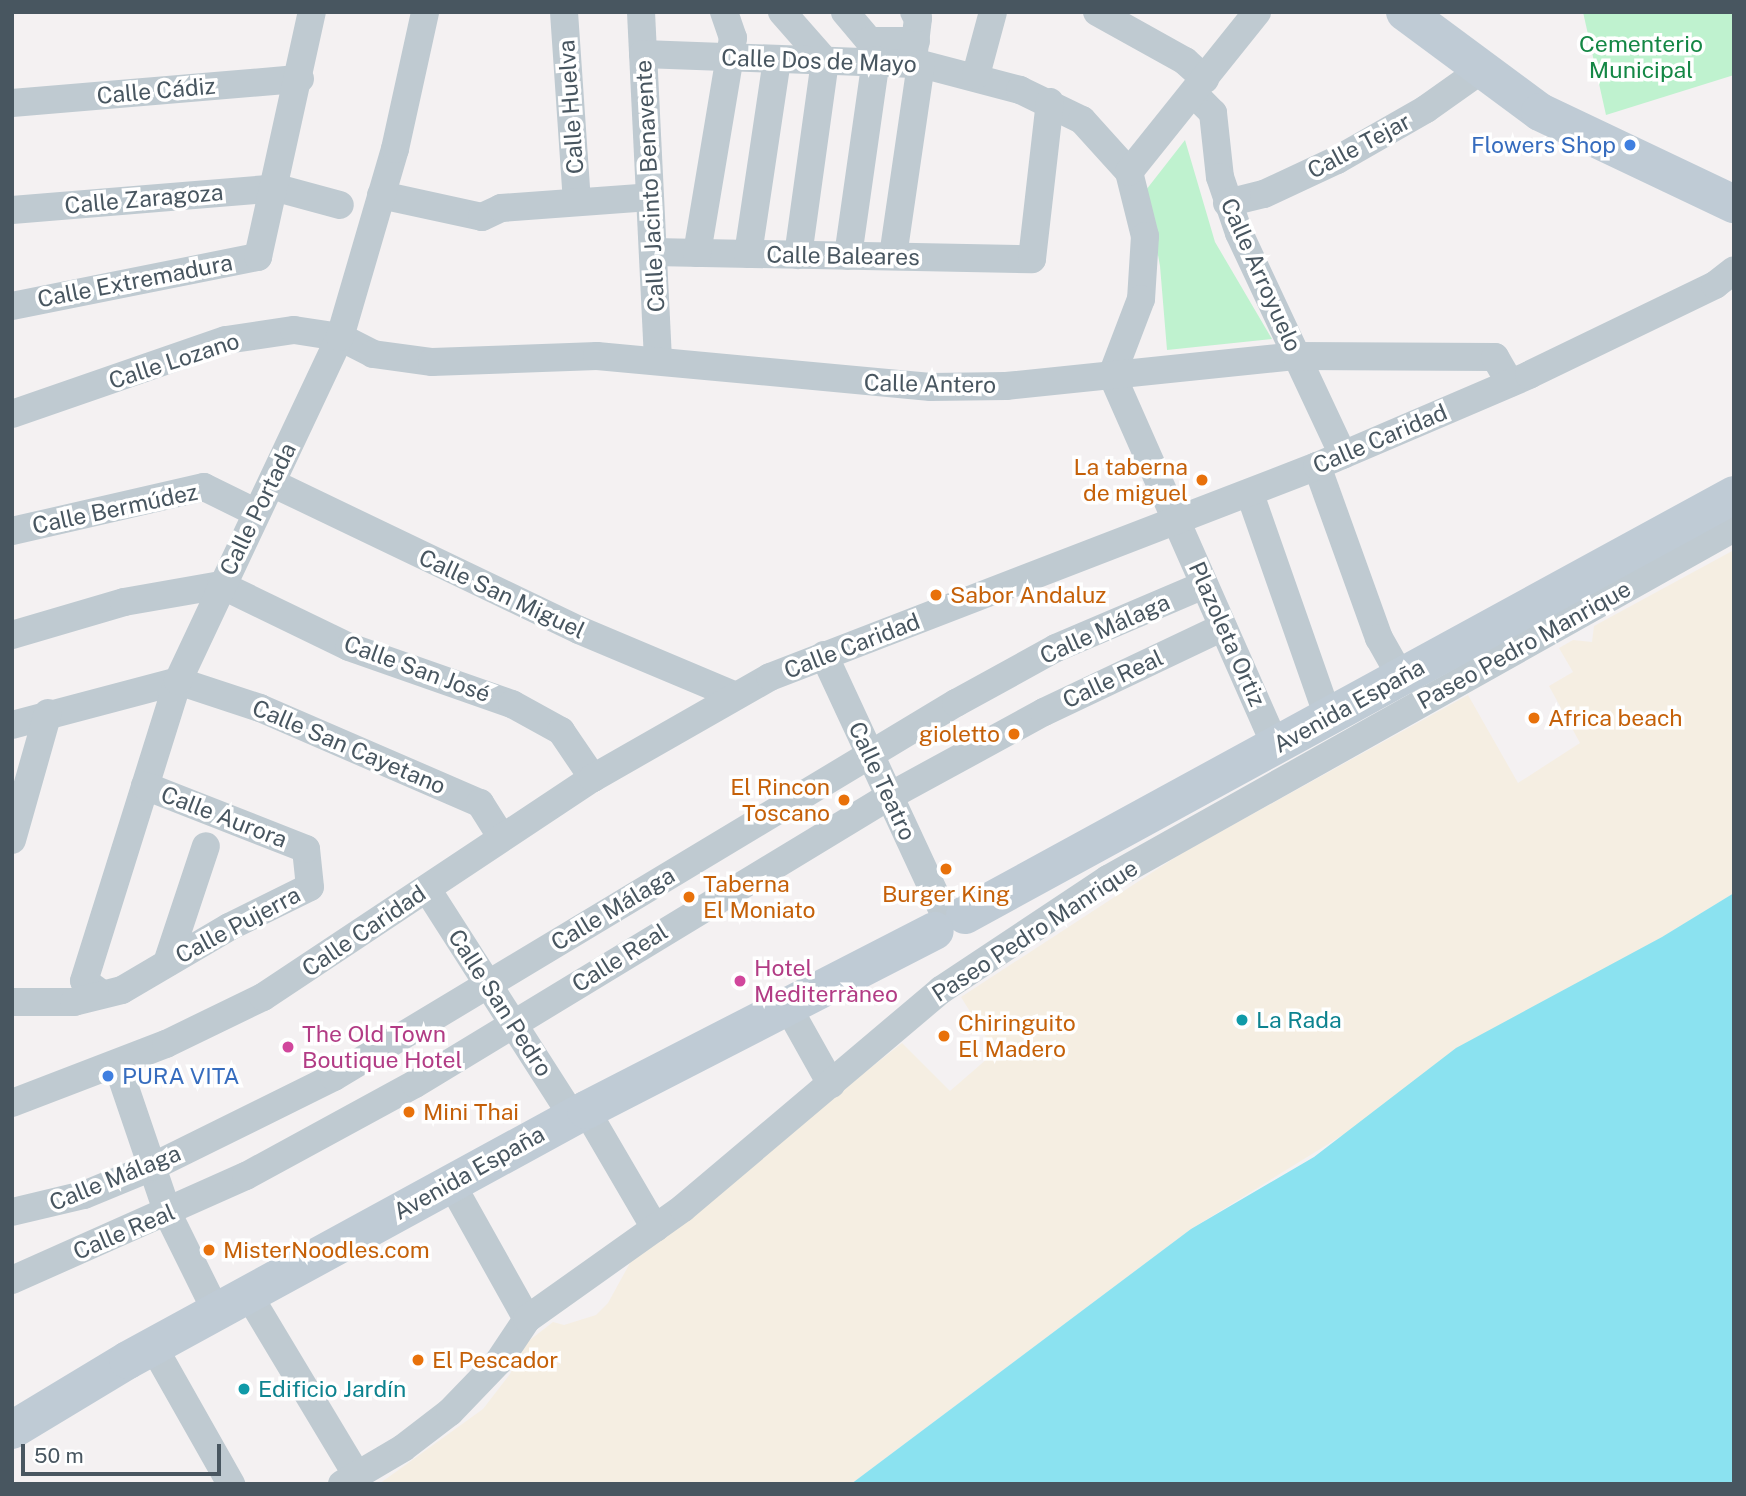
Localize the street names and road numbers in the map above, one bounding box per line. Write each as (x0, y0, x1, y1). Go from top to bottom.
street label: Calle Huelva (553, 39, 589, 175)
street label: Calle Dos de Mayo (720, 44, 918, 78)
street label: Calle Jacinto Benavente (630, 59, 670, 313)
street label: Calle Cádiz (96, 72, 216, 110)
street label: Calle Tejar (1303, 107, 1415, 185)
street label: Calle Zaragoza (63, 178, 225, 220)
street label: Calle Arroyuelo (1215, 194, 1307, 356)
street label: Calle Baleares (766, 241, 920, 271)
street label: Calle Extremadura (35, 249, 235, 313)
street label: Calle Lozano (105, 327, 243, 395)
street label: Calle Antero (863, 369, 997, 399)
street label: Calle Caridad (1309, 398, 1451, 480)
street label: Calle Portada (214, 438, 302, 580)
street label: Calle Bermúdez (30, 478, 200, 540)
street label: Calle San Miguel (414, 543, 590, 645)
street label: Plazoleta Ortiz (1183, 557, 1271, 711)
street label: Paseo Pedro Manrique (1412, 575, 1636, 715)
street label: Calle Málaga (1036, 588, 1174, 670)
street label: Calle Caridad (780, 607, 924, 685)
street label: Calle San José (340, 630, 494, 708)
street label: Calle Real (1058, 644, 1168, 714)
street label: Avenida España (1269, 653, 1429, 759)
street label: Calle San Cayetano (248, 694, 450, 800)
street label: Calle Teatro (842, 717, 922, 845)
street label: Calle Aurora (157, 780, 291, 854)
street label: Paseo Pedro Manrique (927, 854, 1143, 1008)
street label: Calle Málaga (546, 861, 680, 957)
street label: Calle Caridad (297, 880, 431, 982)
street label: Calle Pujerra (171, 881, 305, 969)
street label: Calle Real (567, 918, 673, 998)
street label: Calle San Pedro (442, 924, 558, 1082)
street label: Avenida España (389, 1120, 549, 1226)
street label: Calle Málaga (45, 1139, 185, 1217)
street label: Calle Real (69, 1198, 179, 1266)

